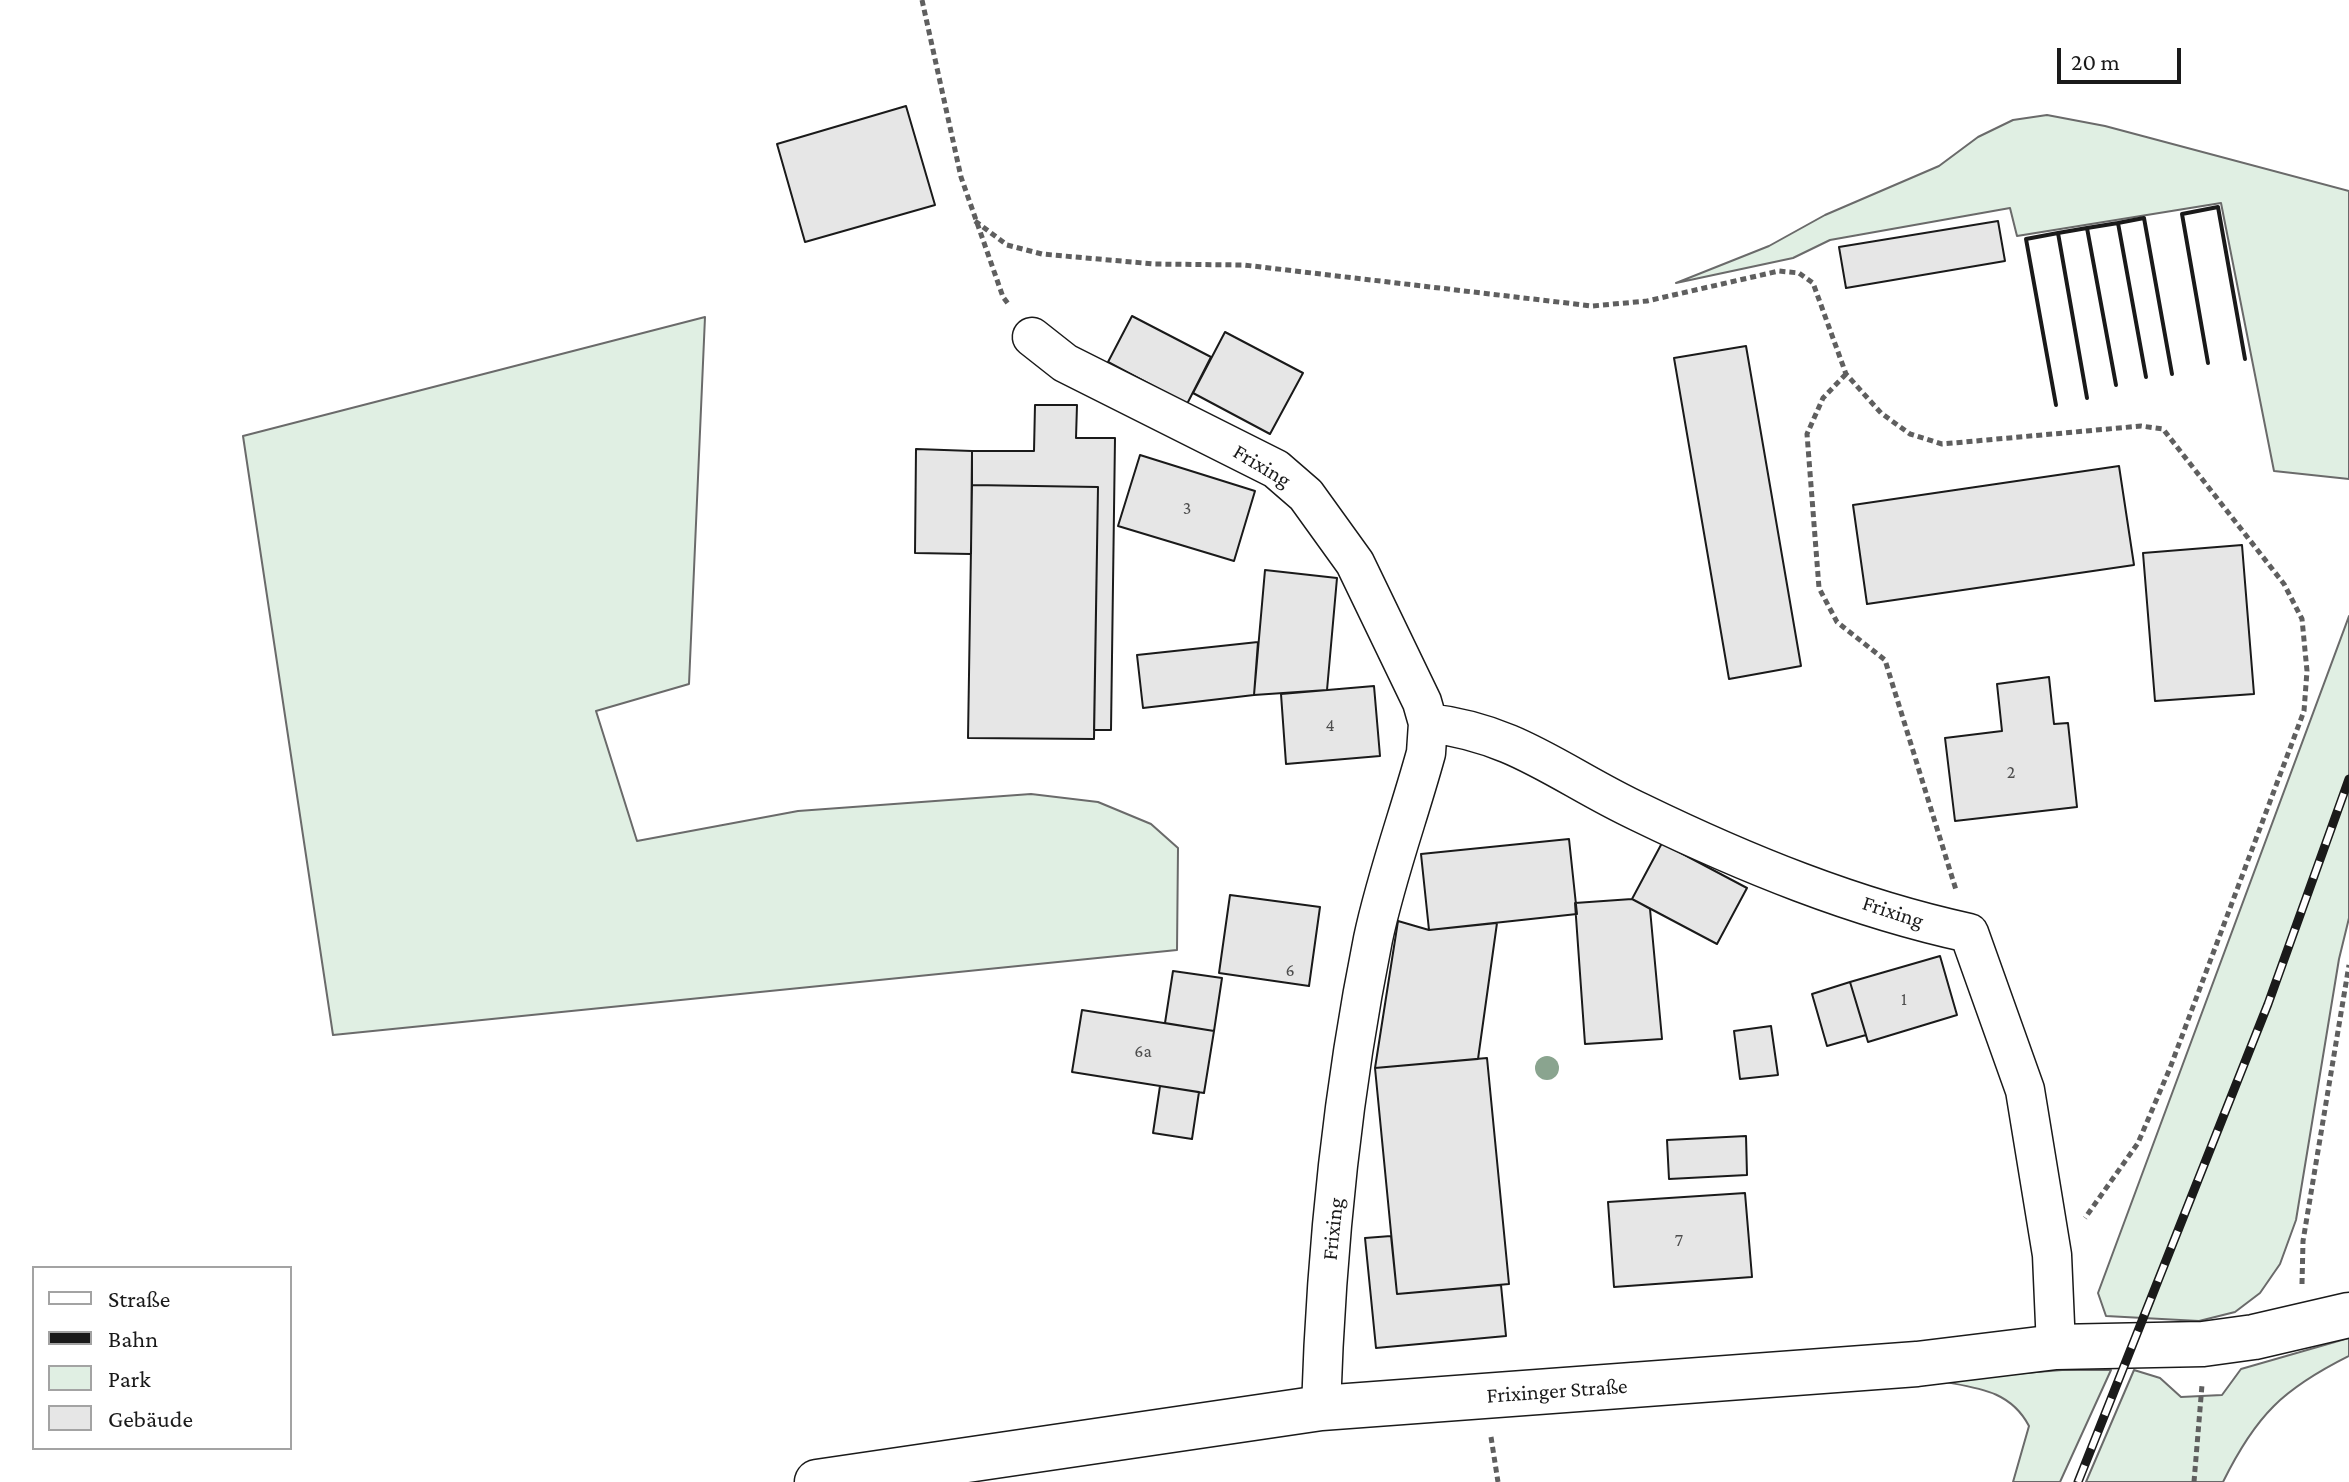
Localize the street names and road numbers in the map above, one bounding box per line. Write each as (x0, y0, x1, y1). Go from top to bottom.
street label: Frixing (1228, 439, 1296, 493)
street label: Frixing (1859, 890, 1927, 934)
street label: Frixing (1317, 1196, 1349, 1262)
street label: Frixinger Straße (1486, 1373, 1628, 1409)

